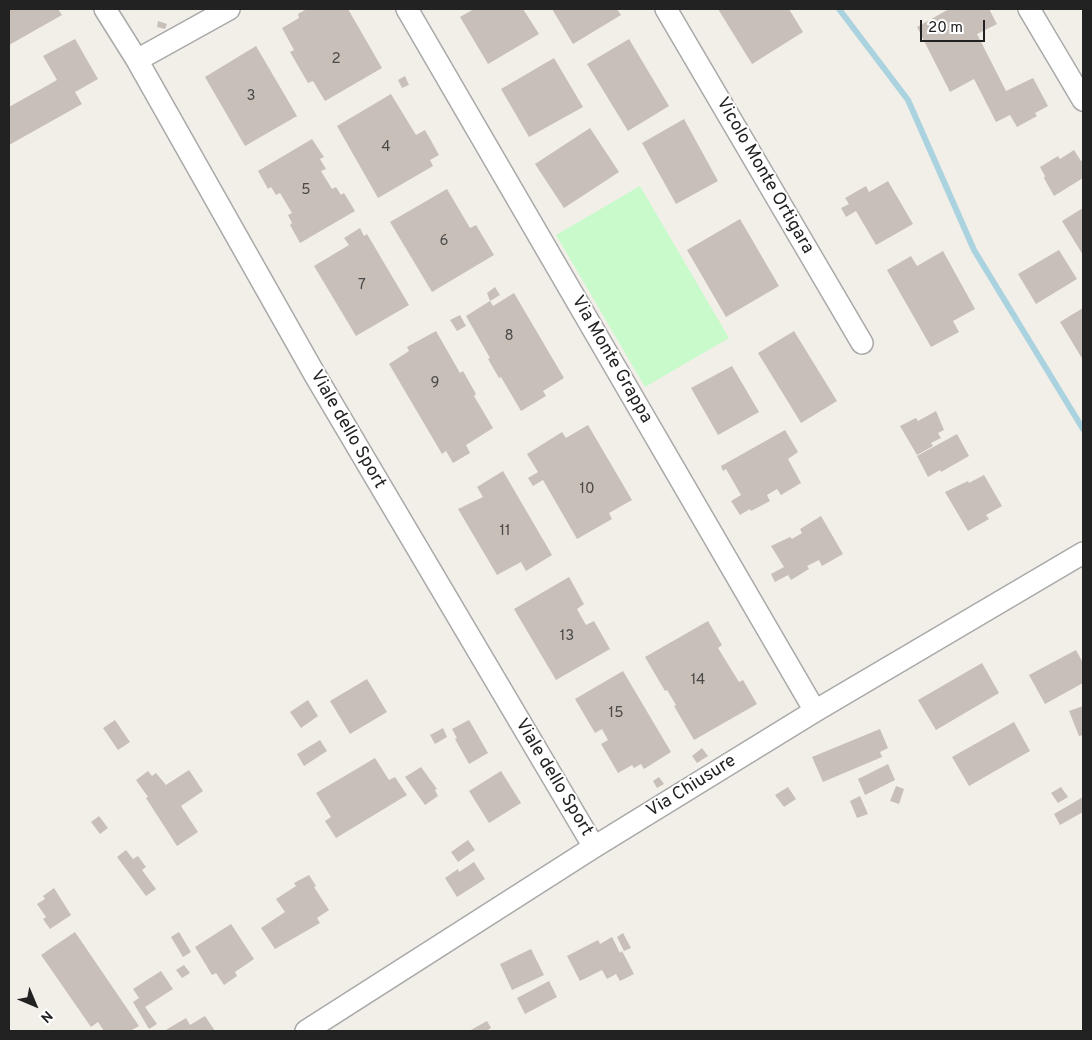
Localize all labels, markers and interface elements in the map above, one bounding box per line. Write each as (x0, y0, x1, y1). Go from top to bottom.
scale bar (922, 10, 987, 42)
text: 20 m (928, 19, 963, 38)
house number: 2 (331, 51, 341, 69)
house number: 3 (246, 88, 256, 106)
street label: Vicolo Monte Ortigara (710, 94, 818, 258)
house number: 4 (381, 139, 391, 157)
house number: 5 (301, 182, 311, 200)
house number: 6 (440, 233, 448, 251)
house number: 7 (358, 277, 366, 295)
street label: Via Monte Grappa (566, 292, 656, 428)
house number: 8 (504, 328, 514, 346)
street label: Viale dello Sport (304, 367, 390, 493)
house number: 9 (431, 375, 439, 393)
house number: 10 (579, 481, 595, 499)
house number: 11 (499, 523, 511, 541)
house number: 13 (560, 628, 574, 646)
house number: 14 (691, 672, 705, 690)
house number: 15 (609, 705, 623, 723)
street label: Viale dello Sport (509, 715, 597, 841)
street label: Via Chiusure (643, 751, 741, 823)
north arrow (10, 980, 60, 1030)
text: N (36, 1006, 56, 1026)

